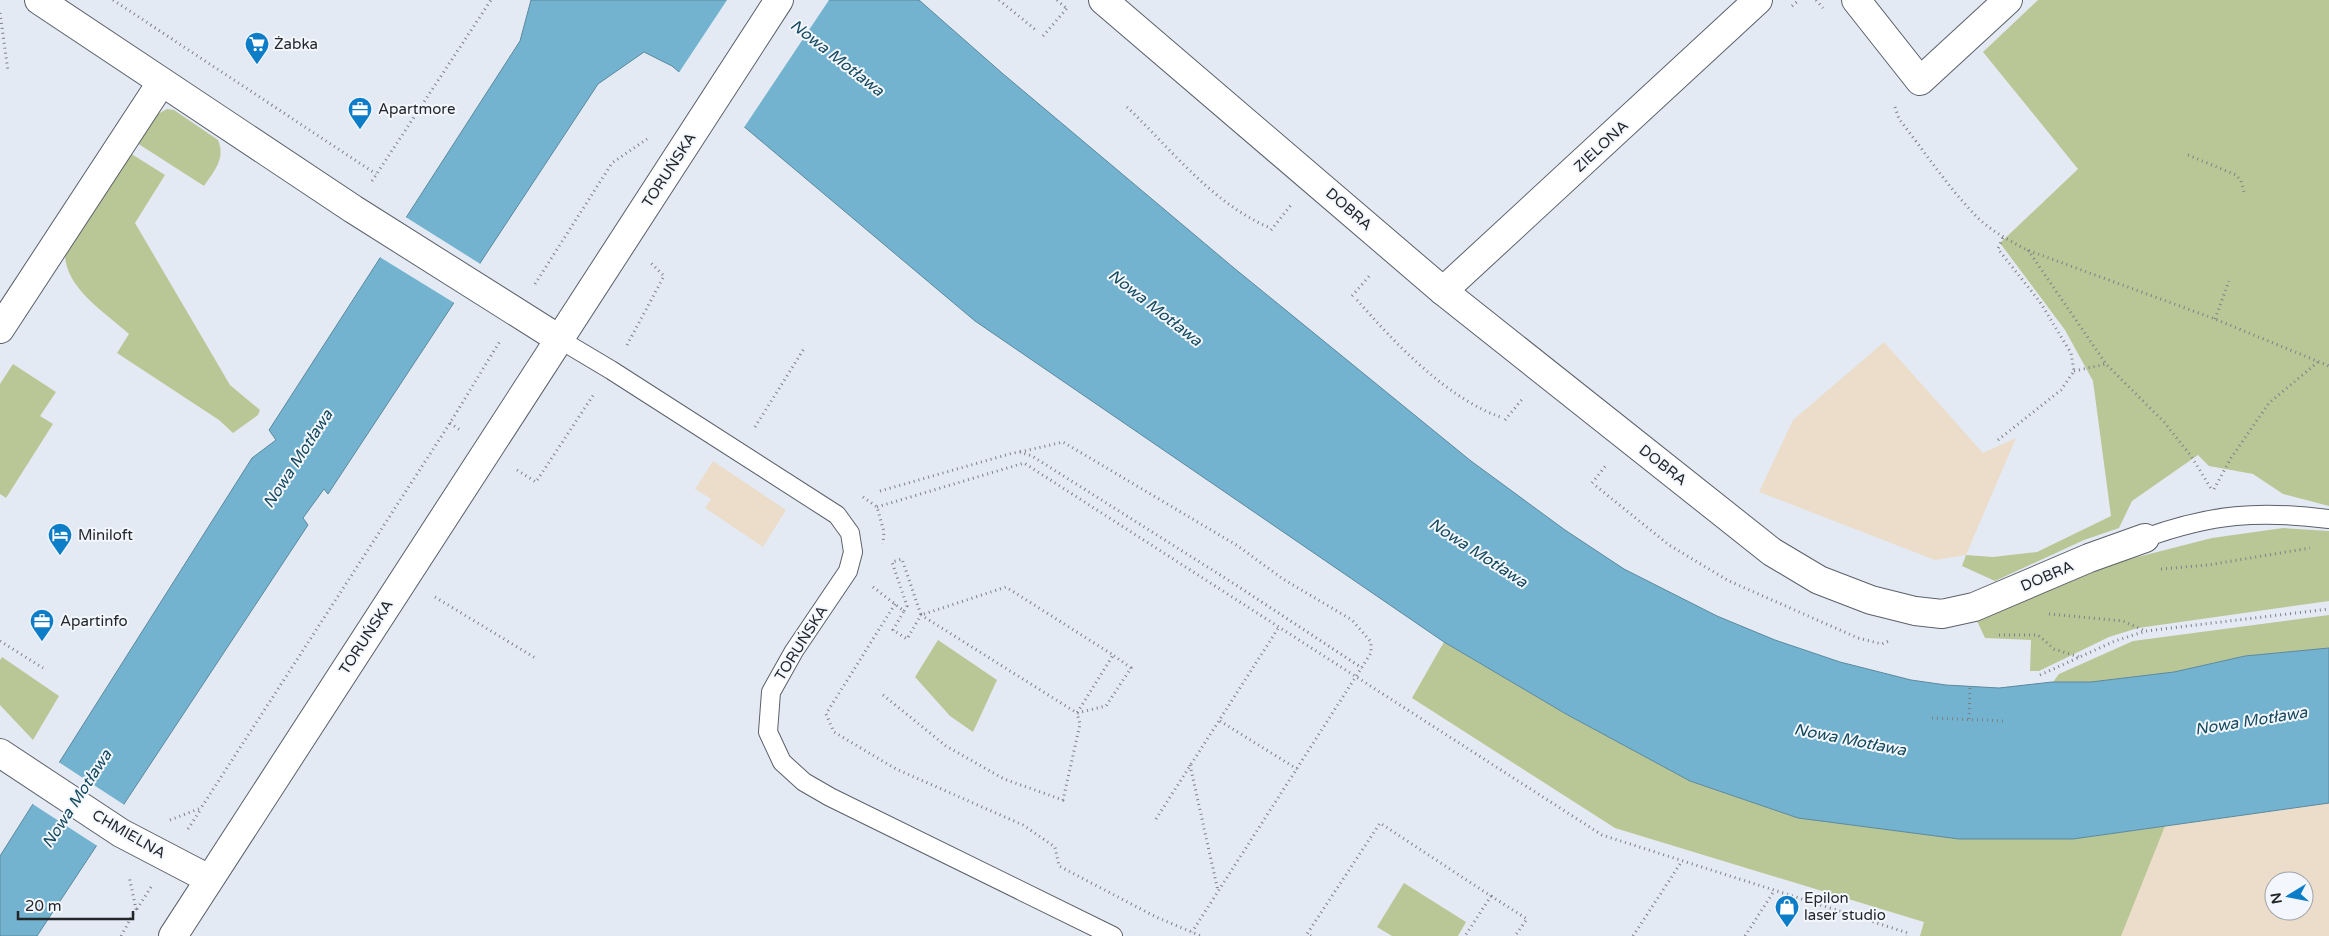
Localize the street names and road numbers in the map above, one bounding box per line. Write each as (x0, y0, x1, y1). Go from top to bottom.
street label: ZIELONA (1570, 116, 1632, 176)
street label: TORUŃSKA (638, 129, 700, 211)
street label: DOBRA (1322, 184, 1376, 234)
street label: DOBRA (1636, 441, 1690, 489)
street label: DOBRA (2018, 557, 2076, 595)
street label: TORUŃSKA (335, 596, 397, 678)
street label: TORUŃSKA (771, 602, 831, 684)
street label: CHMIELNA (89, 806, 169, 862)

